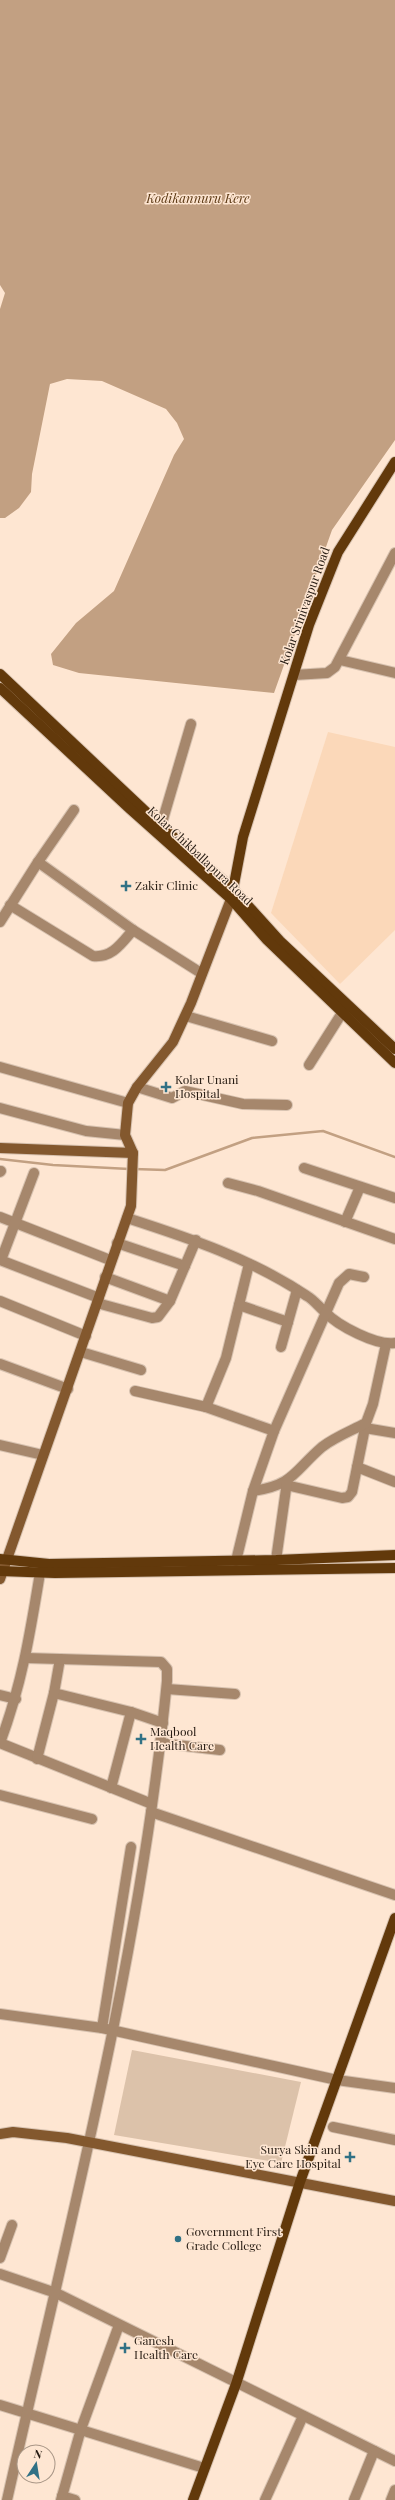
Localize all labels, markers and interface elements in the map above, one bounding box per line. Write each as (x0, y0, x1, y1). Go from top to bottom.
water label: Kodikannuru Kere (145, 189, 250, 206)
street label: Kolar Srinivaspur Road (275, 545, 333, 667)
street label: Kolar Chikballapura Road (145, 802, 257, 908)
place label: Zakir Clinic (135, 877, 198, 893)
marker: Zakir Clinic (120, 880, 132, 892)
place label: Kolar Unani Hospital (175, 1071, 239, 1101)
marker: Kolar Unani Hospital (160, 1081, 172, 1093)
place label: Maqbool Health Care (150, 1723, 214, 1753)
marker: Maqbool Health Care (135, 1733, 147, 1745)
place label: Surya Skin and Eye Care Hospital (245, 2141, 342, 2171)
marker: Surya Skin and Eye Care Hospital (344, 2151, 356, 2163)
place label: Government First Grade College (186, 2223, 282, 2253)
marker: Government First Grade College (173, 2234, 183, 2244)
place label: Ganesh Health Care (134, 2332, 198, 2362)
marker: Ganesh Health Care (119, 2342, 131, 2354)
north arrow (16, 2444, 56, 2484)
text: N (33, 2446, 44, 2462)

